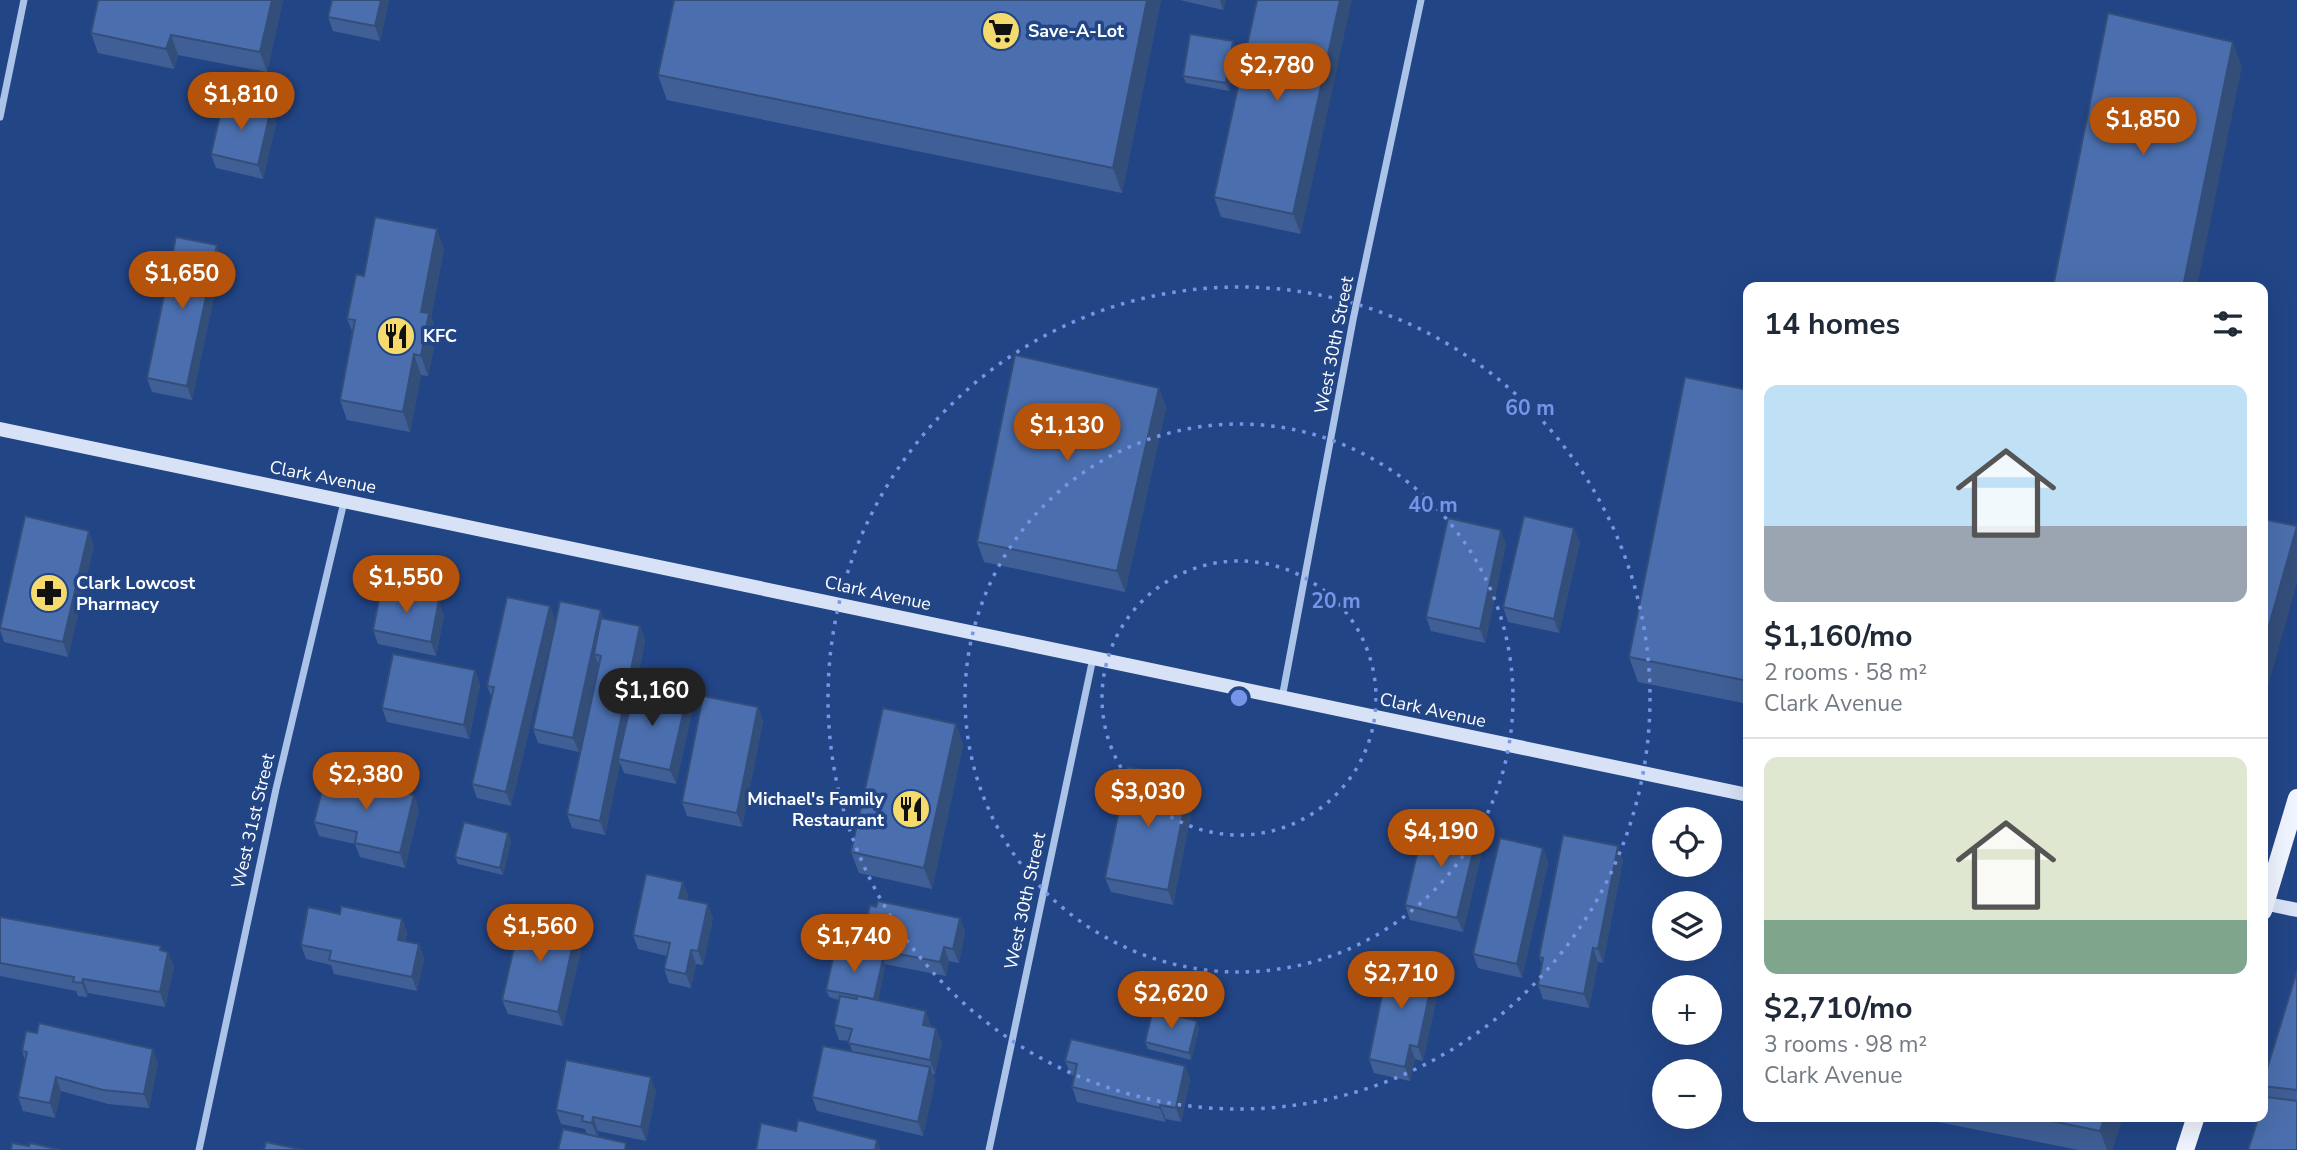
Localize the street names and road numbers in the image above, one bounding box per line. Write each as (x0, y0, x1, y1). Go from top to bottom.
street label: West 30th Street (1309, 273, 1359, 416)
street label: Clark Avenue (268, 455, 378, 499)
street label: Clark Avenue (823, 570, 933, 616)
street label: Clark Avenue (1378, 687, 1488, 733)
street label: West 31st Street (226, 750, 280, 891)
street label: West 30th Street (999, 830, 1051, 972)

